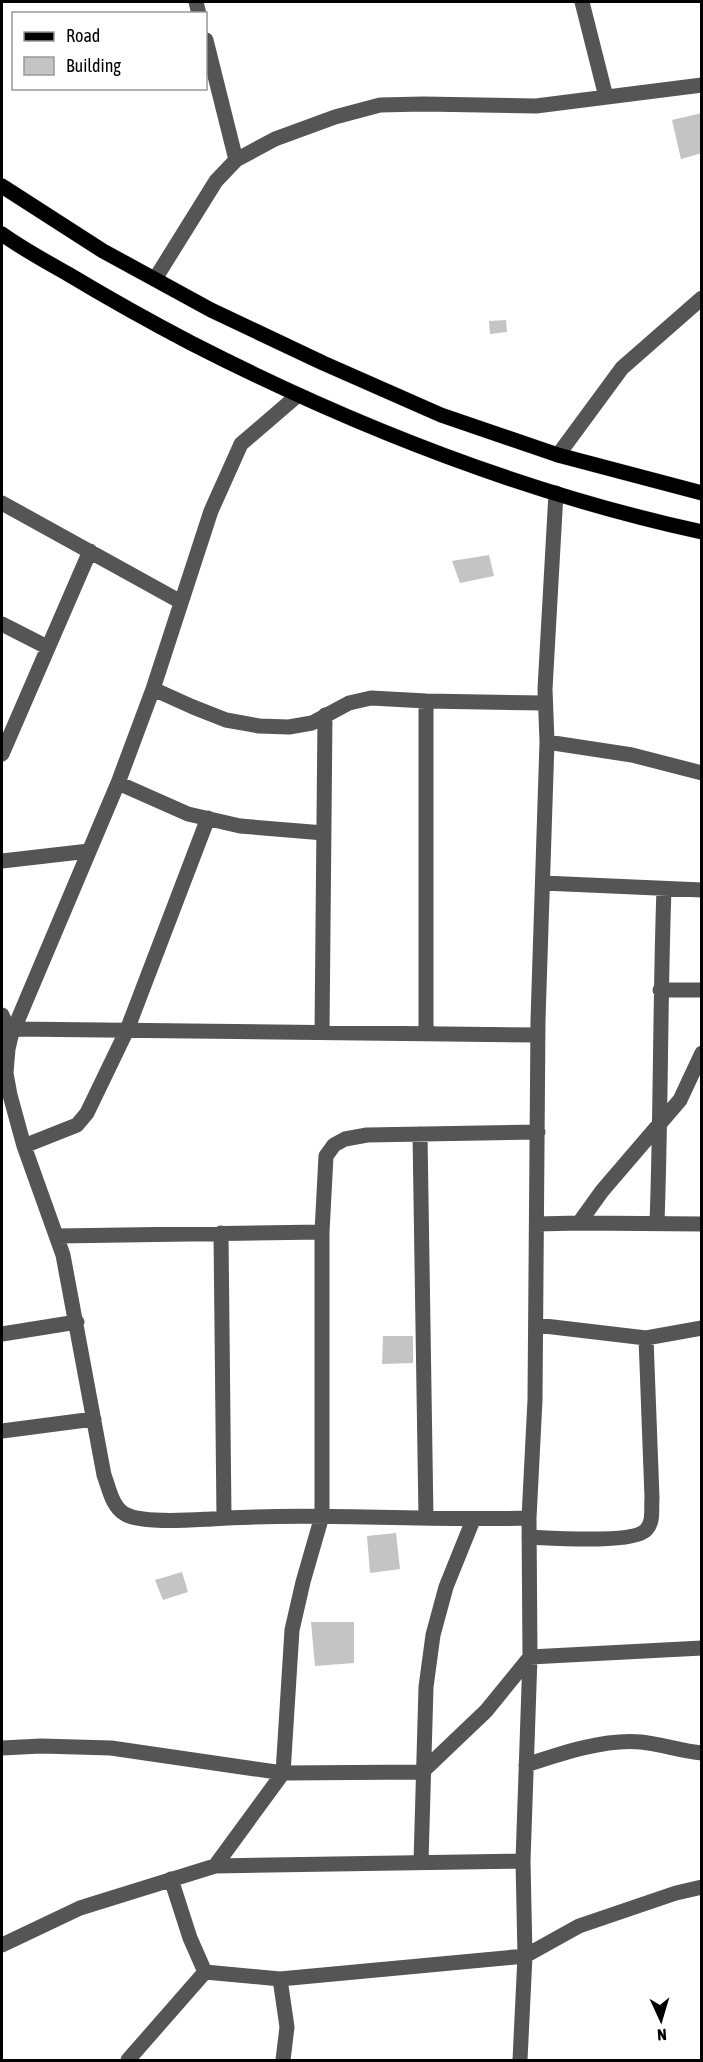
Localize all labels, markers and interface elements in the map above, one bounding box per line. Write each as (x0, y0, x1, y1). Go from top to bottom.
legend (12, 12, 207, 90)
text: Road (66, 25, 100, 46)
text: Building (66, 55, 121, 76)
north arrow (631, 1990, 691, 2050)
text: N (657, 2026, 667, 2044)

